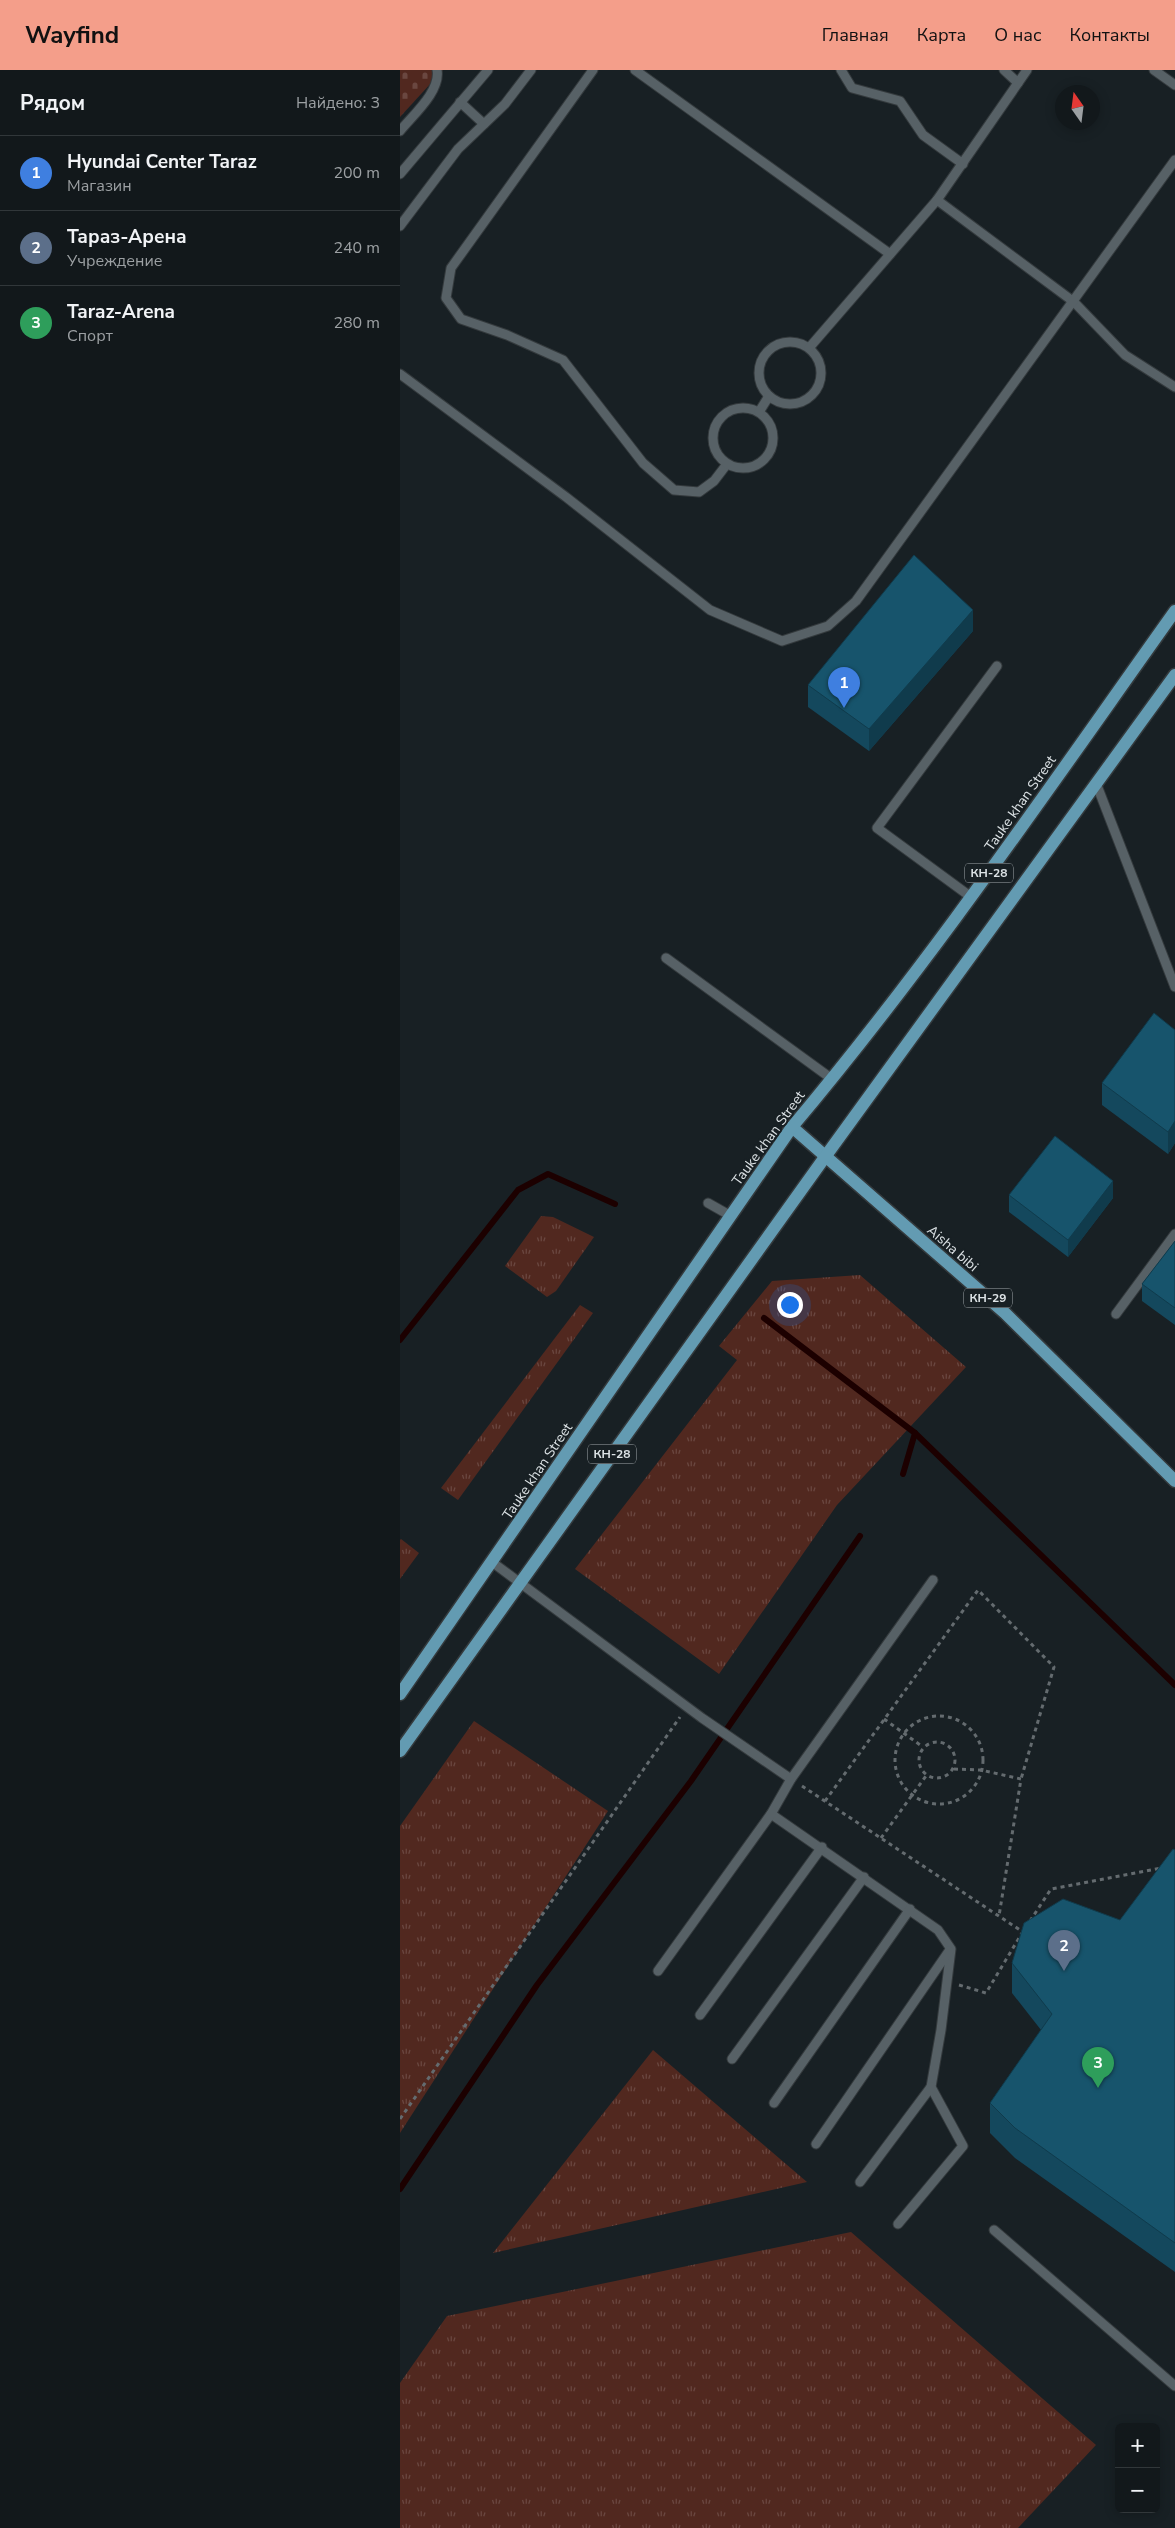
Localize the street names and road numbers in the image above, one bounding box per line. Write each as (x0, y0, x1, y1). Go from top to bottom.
street label: Tauke khan Street (980, 752, 1061, 855)
road number: КН-28 (965, 864, 1013, 882)
street label: Tauke khan Street (728, 1087, 809, 1189)
street label: Aisha bibi (923, 1221, 982, 1276)
road number: КН-29 (964, 1288, 1012, 1308)
street label: Tauke khan Street (498, 1419, 577, 1523)
road number: КН-28 (588, 1445, 636, 1464)

